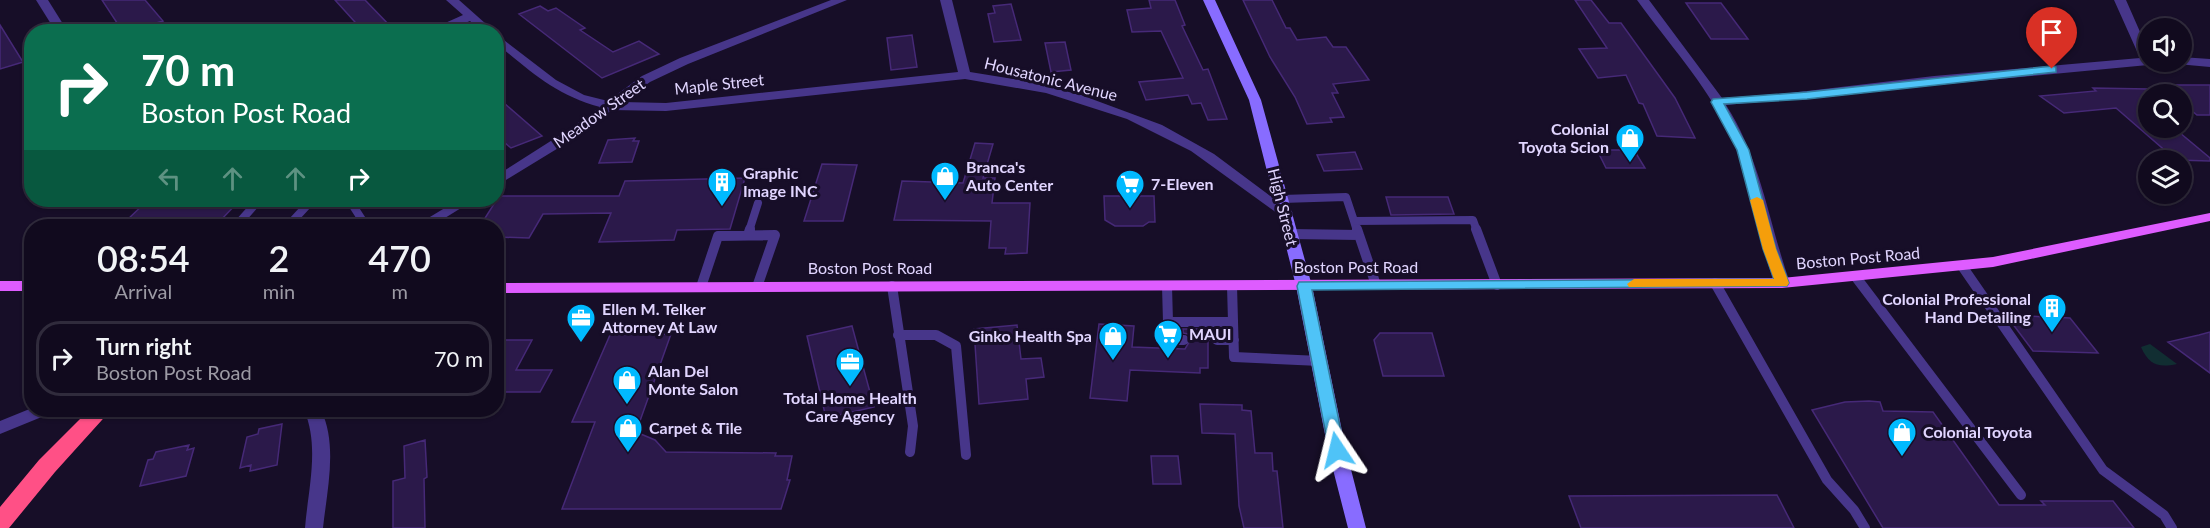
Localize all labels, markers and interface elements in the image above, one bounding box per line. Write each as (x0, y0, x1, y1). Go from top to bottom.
pin (2026, 7, 2077, 69)
icon: arrive (2035, 16, 2068, 49)
map controls (2138, 18, 2192, 204)
button: sound (2138, 18, 2192, 72)
text: 70 m (141, 45, 235, 95)
icon: right (42, 48, 120, 126)
street label: Housatonic Avenue (983, 53, 1120, 104)
street label: Maple Street (673, 69, 765, 98)
street label: Meadow Street (549, 74, 648, 151)
button: search (2138, 84, 2192, 138)
text: Boston Post Road (141, 96, 351, 129)
place label: Colonial Toyota Scion (1519, 119, 1609, 156)
shop icon: Colonial Toyota Scion (1614, 122, 1646, 164)
button: layers (2138, 150, 2192, 204)
place label: Branca's Auto Center (965, 157, 1053, 194)
shop icon: Branca's Auto Center (929, 160, 961, 202)
icon: left (153, 162, 186, 195)
icon: ahead (216, 162, 249, 195)
icon: ahead (279, 162, 312, 195)
icon: right (342, 162, 375, 195)
place label: Graphic Image INC (743, 163, 818, 200)
building icon: Graphic Image INC (706, 166, 738, 208)
street label: High Street (1265, 166, 1302, 248)
supermarket icon: 7-Eleven (1114, 168, 1146, 210)
place label: 7-Eleven (1151, 174, 1214, 193)
text: 08:54 (97, 236, 190, 280)
text: 2 (269, 236, 289, 280)
text: 470 (368, 236, 431, 280)
street label: Boston Post Road (1795, 243, 1921, 272)
street label: Boston Post Road (1294, 257, 1418, 276)
street label: Boston Post Road (808, 258, 932, 277)
text: Arrival (115, 279, 172, 303)
text: min (263, 279, 295, 303)
text: m (391, 279, 408, 303)
place label: Colonial Professional Hand Detailing (1882, 289, 2032, 326)
building icon: Colonial Professional Hand Detailing (2036, 292, 2068, 334)
place label: Ellen M. Telker Attorney At Law (601, 299, 718, 336)
office icon: Ellen M. Telker Attorney At Law (565, 302, 597, 344)
supermarket icon: MAUI (1152, 318, 1184, 360)
shop icon: Ginko Health Spa (1097, 320, 1129, 362)
place label: MAUI (1189, 324, 1232, 343)
place label: Ginko Health Spa (969, 326, 1092, 345)
text: Turn right (96, 333, 191, 360)
icon: right (45, 342, 78, 375)
text: 70 m (434, 345, 483, 372)
office icon: Total Home Health Care Agency (834, 346, 866, 388)
text: Boston Post Road (96, 360, 252, 384)
place label: Alan Del Monte Salon (647, 361, 738, 398)
shop icon: Alan Del Monte Salon (611, 364, 643, 406)
place label: Total Home Health Care Agency (783, 388, 917, 425)
shop icon: Carpet & Tile (612, 412, 644, 454)
shop icon: Colonial Toyota (1886, 416, 1918, 458)
place label: Carpet & Tile (649, 418, 743, 437)
position arrow (1305, 418, 1369, 482)
place label: Colonial Toyota (1923, 422, 2032, 441)

